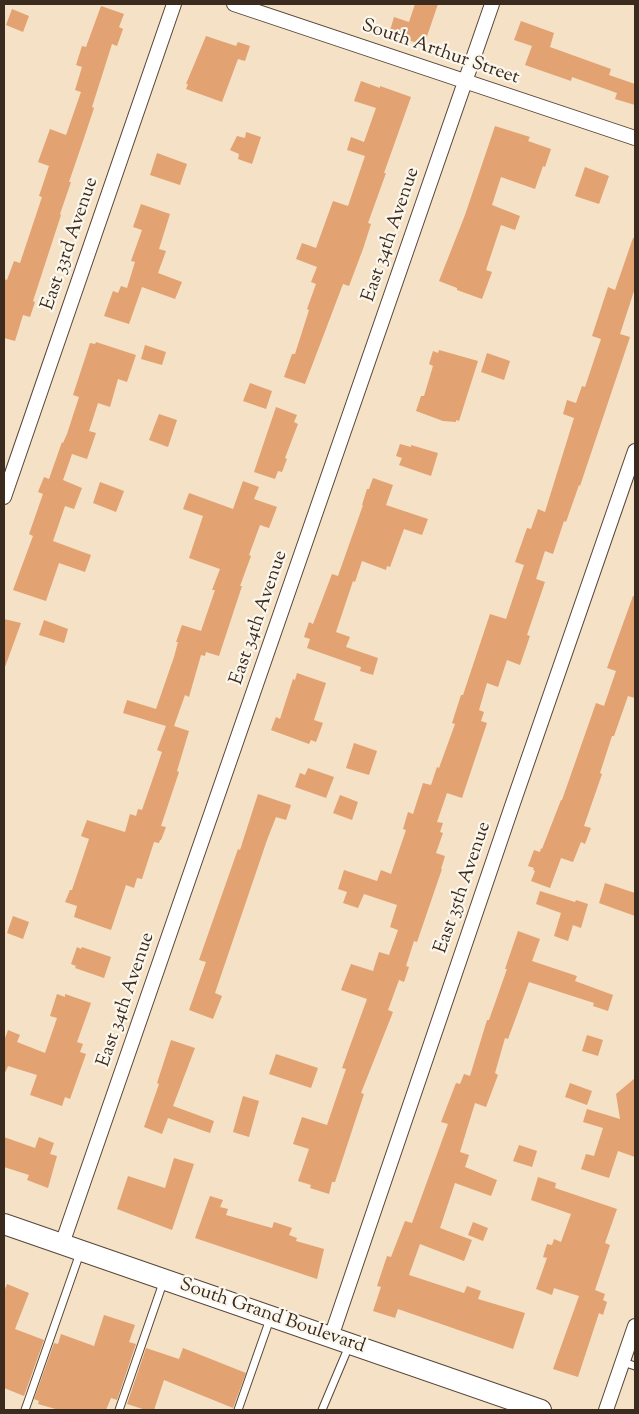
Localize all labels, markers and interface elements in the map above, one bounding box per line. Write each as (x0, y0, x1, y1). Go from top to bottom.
street label: South Arthur Street (358, 15, 522, 91)
street label: East 34th Avenue (358, 165, 426, 305)
street label: East 33rd Avenue (38, 175, 104, 313)
street label: East 34th Avenue (226, 548, 294, 688)
street label: East 35th Avenue (431, 819, 497, 957)
street label: East 34th Avenue (93, 930, 161, 1070)
street label: South Grand Boulevard (176, 1274, 368, 1360)

